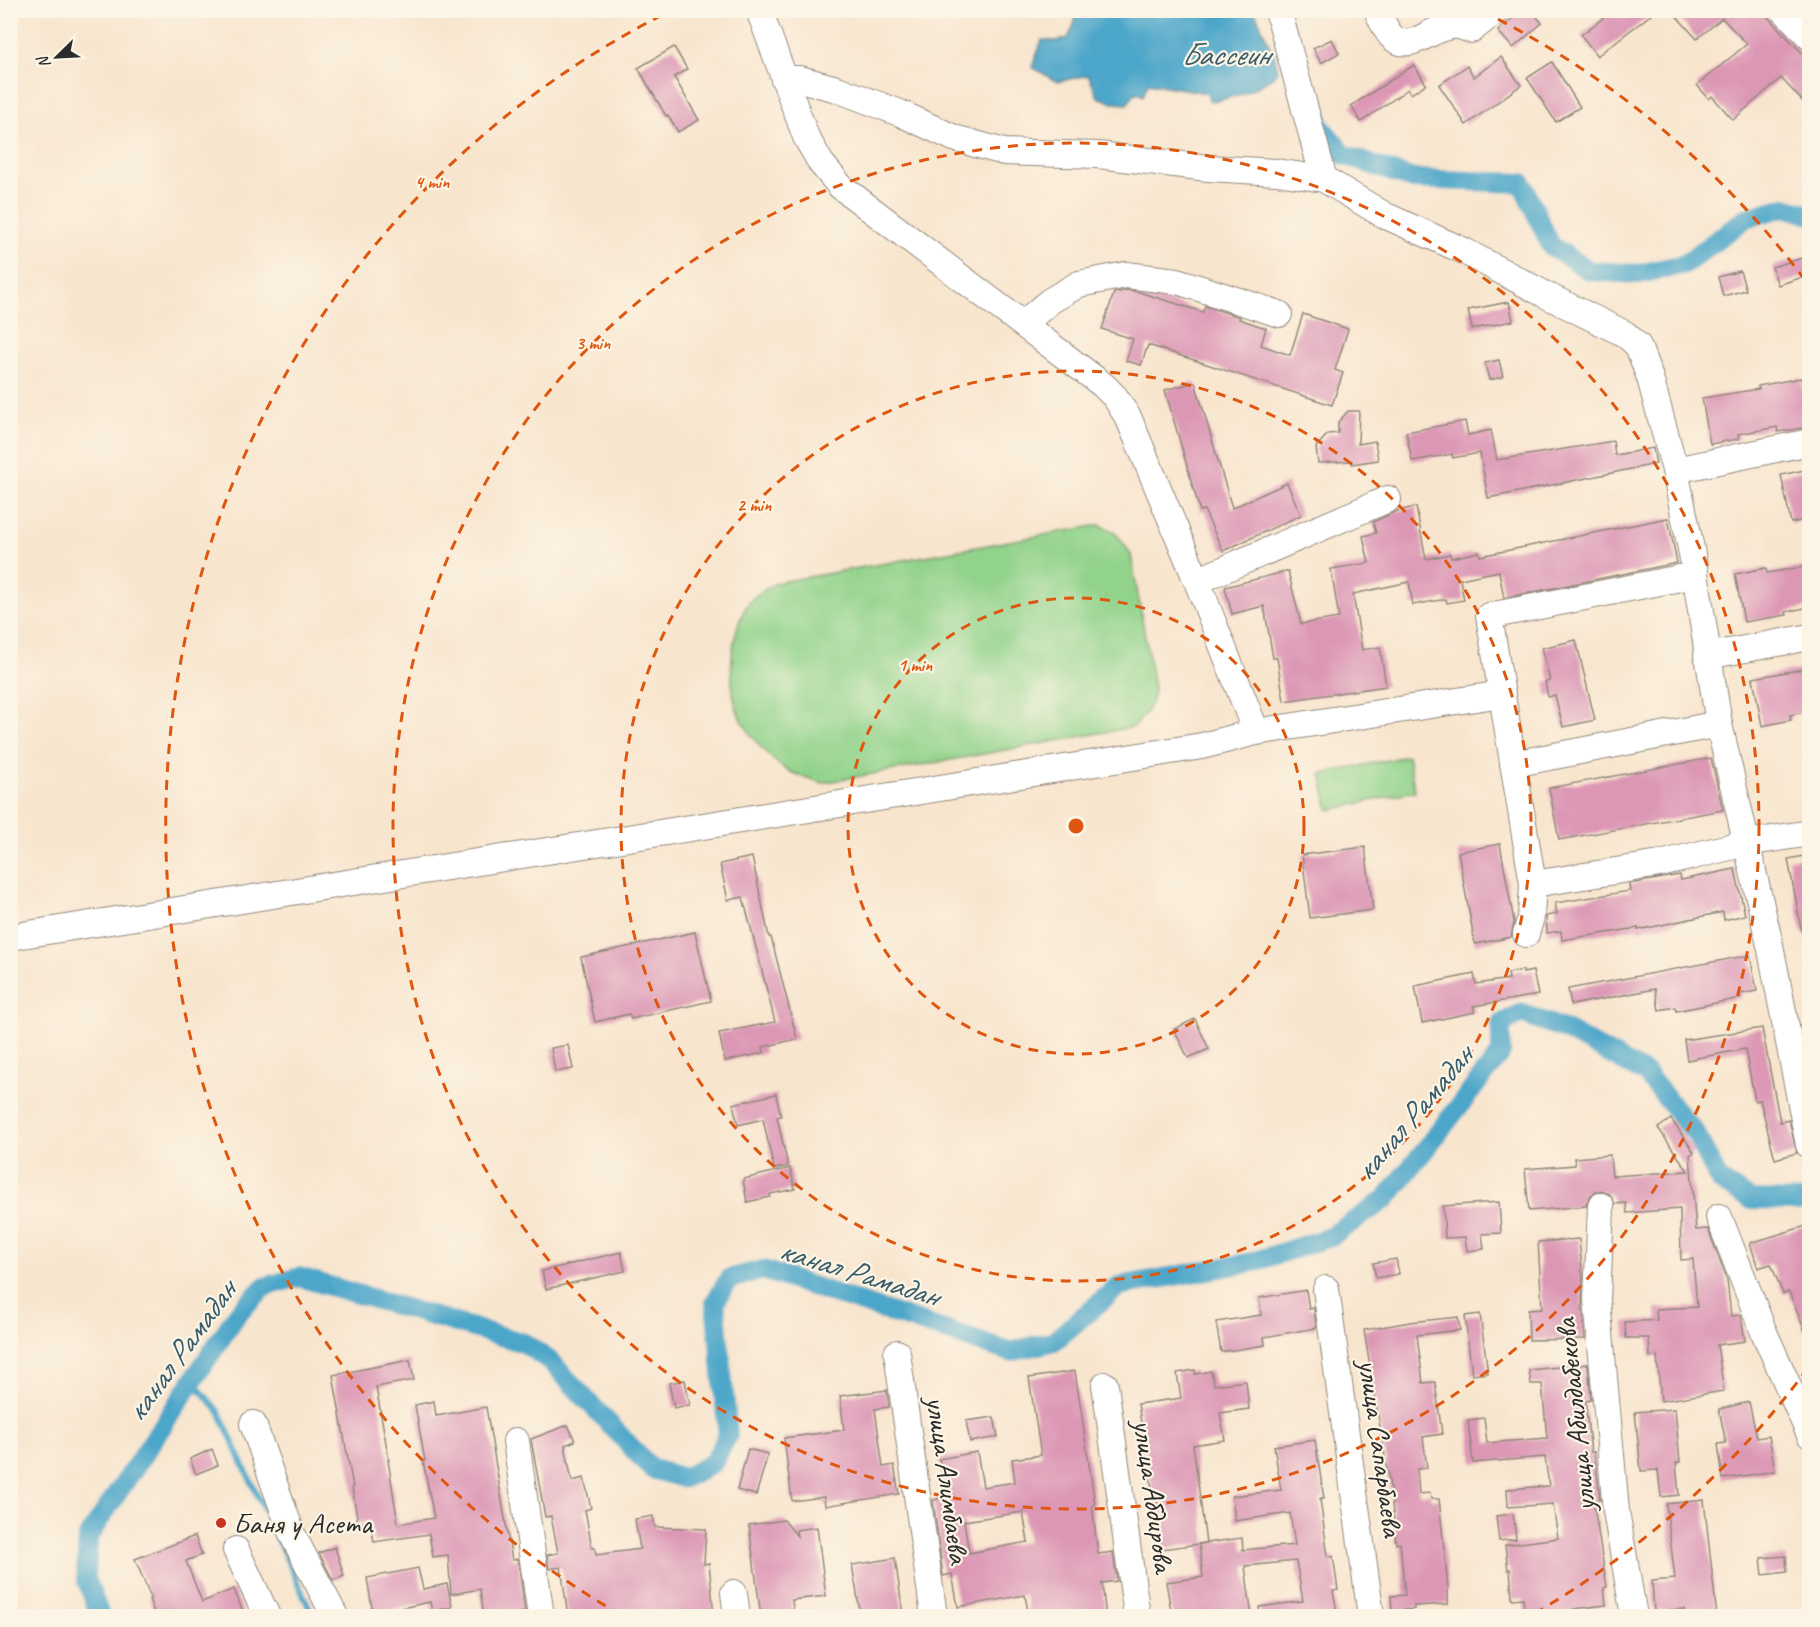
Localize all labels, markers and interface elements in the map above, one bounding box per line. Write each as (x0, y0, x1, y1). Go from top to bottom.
north arrow (27, 27, 87, 87)
water label: Бассеин (1181, 34, 1274, 75)
text: N (32, 51, 55, 71)
text: 4 min (415, 171, 450, 193)
text: 3 min (576, 332, 611, 354)
text: 2 min (737, 494, 772, 516)
text: 1 min (898, 654, 933, 676)
centre of rings (1066, 816, 1086, 836)
water label: канал Рамадан (1345, 1033, 1485, 1190)
water label: канал Рамадан (774, 1229, 948, 1318)
water label: канал Рамадан (115, 1269, 248, 1430)
street label: улица Абилдабекова (1546, 1315, 1604, 1515)
street label: улица Сапарбаева (1349, 1355, 1412, 1541)
street label: улица Алимбаева (917, 1392, 979, 1568)
street label: улица Абдирова (1124, 1415, 1184, 1577)
place label: Баня у Асета (233, 1504, 374, 1542)
marker: Баня у Асета (214, 1516, 228, 1530)

